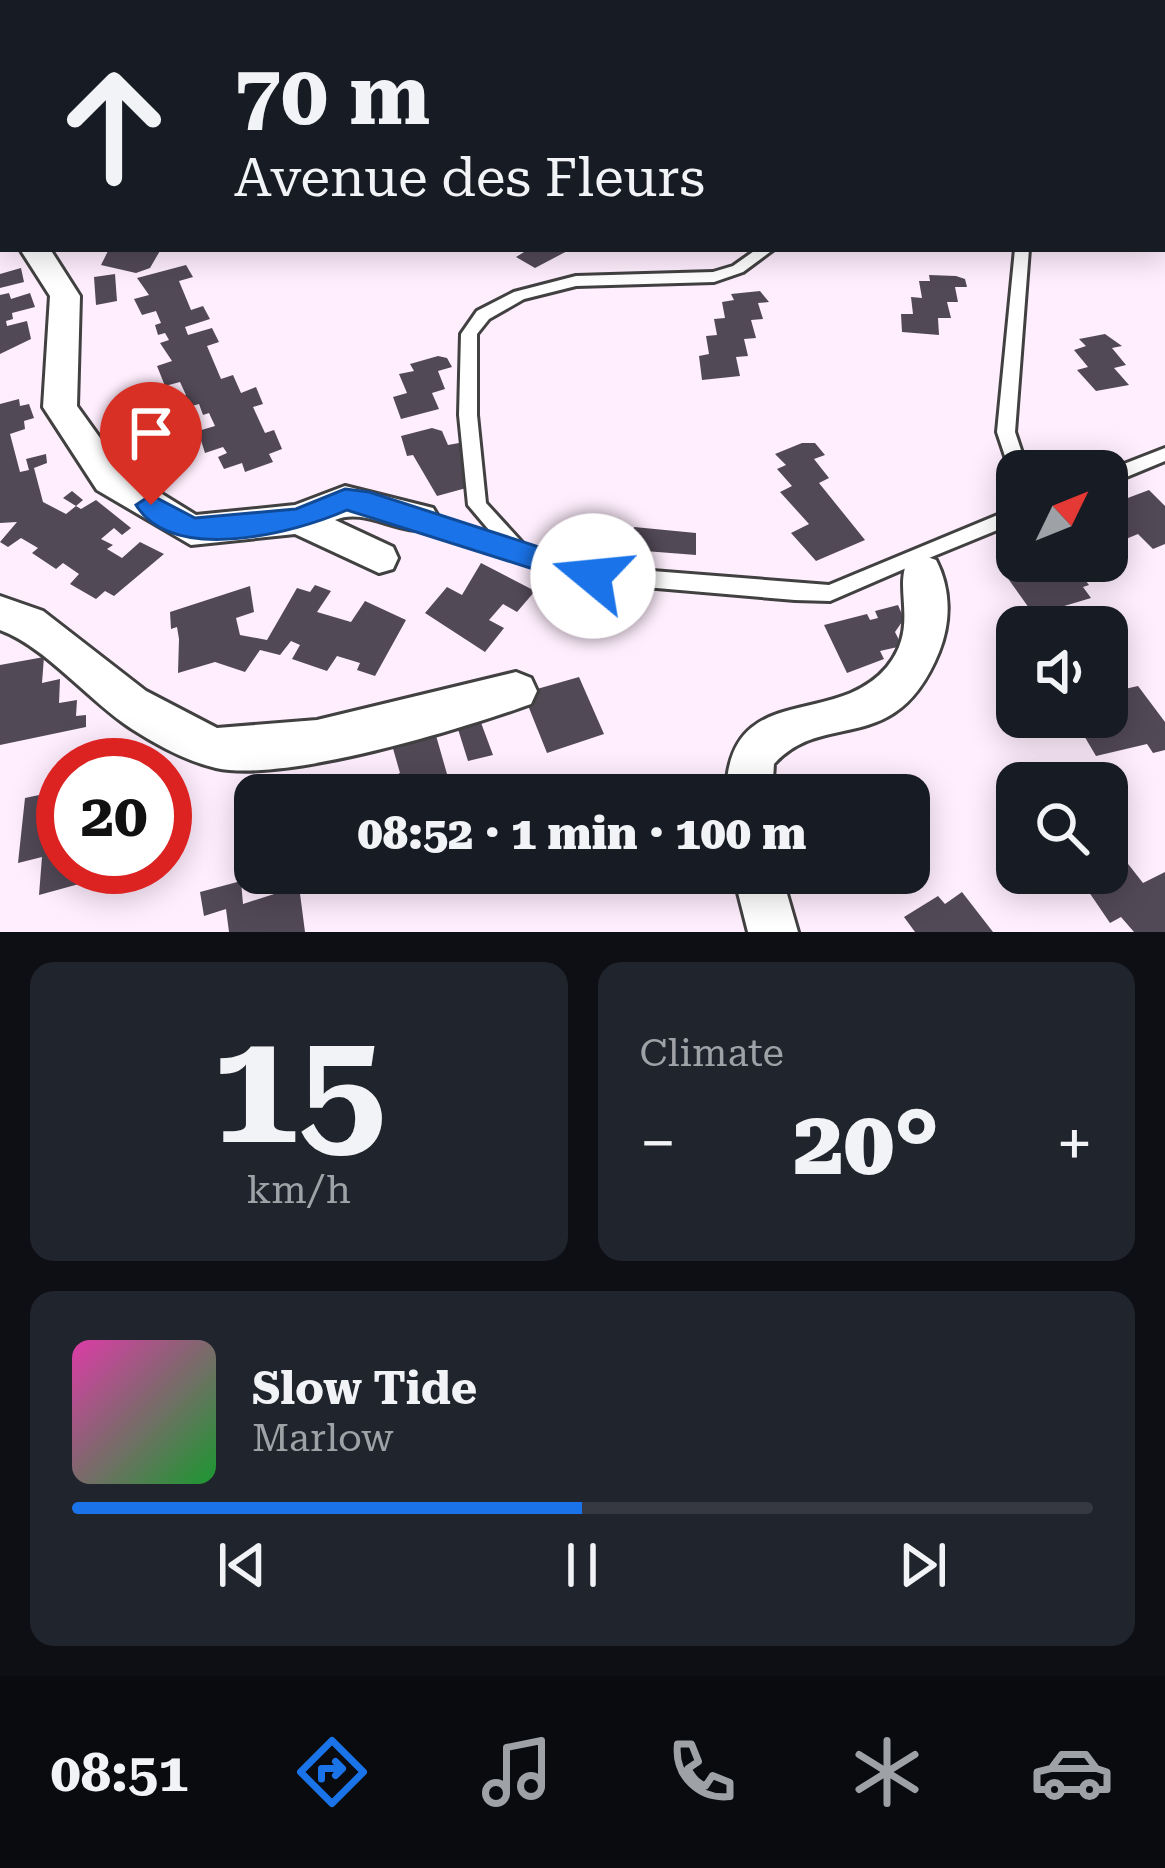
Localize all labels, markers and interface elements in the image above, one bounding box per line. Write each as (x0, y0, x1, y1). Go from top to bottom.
text: 70 m (234, 46, 430, 144)
icon: ahead (36, 48, 192, 204)
text: Avenue des Fleurs (234, 146, 705, 209)
pin (100, 382, 202, 505)
icon: arrive (118, 400, 184, 466)
north arrow (996, 450, 1128, 582)
map controls (996, 450, 1128, 894)
position arrow (530, 513, 656, 639)
button: sound (996, 606, 1128, 738)
speed limit sign: 20 (36, 738, 192, 894)
button: search (996, 762, 1128, 894)
text: 08:52 · 1 min · 100 m (358, 807, 806, 860)
text: 15 (211, 997, 386, 1180)
text: Climate (640, 1030, 784, 1076)
text: 20° (793, 1091, 939, 1196)
text: − (640, 1105, 676, 1182)
text: + (1056, 1105, 1093, 1182)
text: km/h (247, 1167, 351, 1213)
text: Slow Tide (252, 1362, 477, 1415)
text: Marlow (252, 1415, 393, 1461)
icon: previous (209, 1532, 275, 1598)
icon: pause (549, 1532, 615, 1598)
icon: next (890, 1532, 956, 1598)
icon: directions (290, 1730, 374, 1814)
icon: music (475, 1730, 559, 1814)
icon: phone (660, 1730, 744, 1814)
icon: climate (845, 1730, 929, 1814)
icon: car (1030, 1730, 1114, 1814)
text: 08:51 (51, 1741, 188, 1804)

